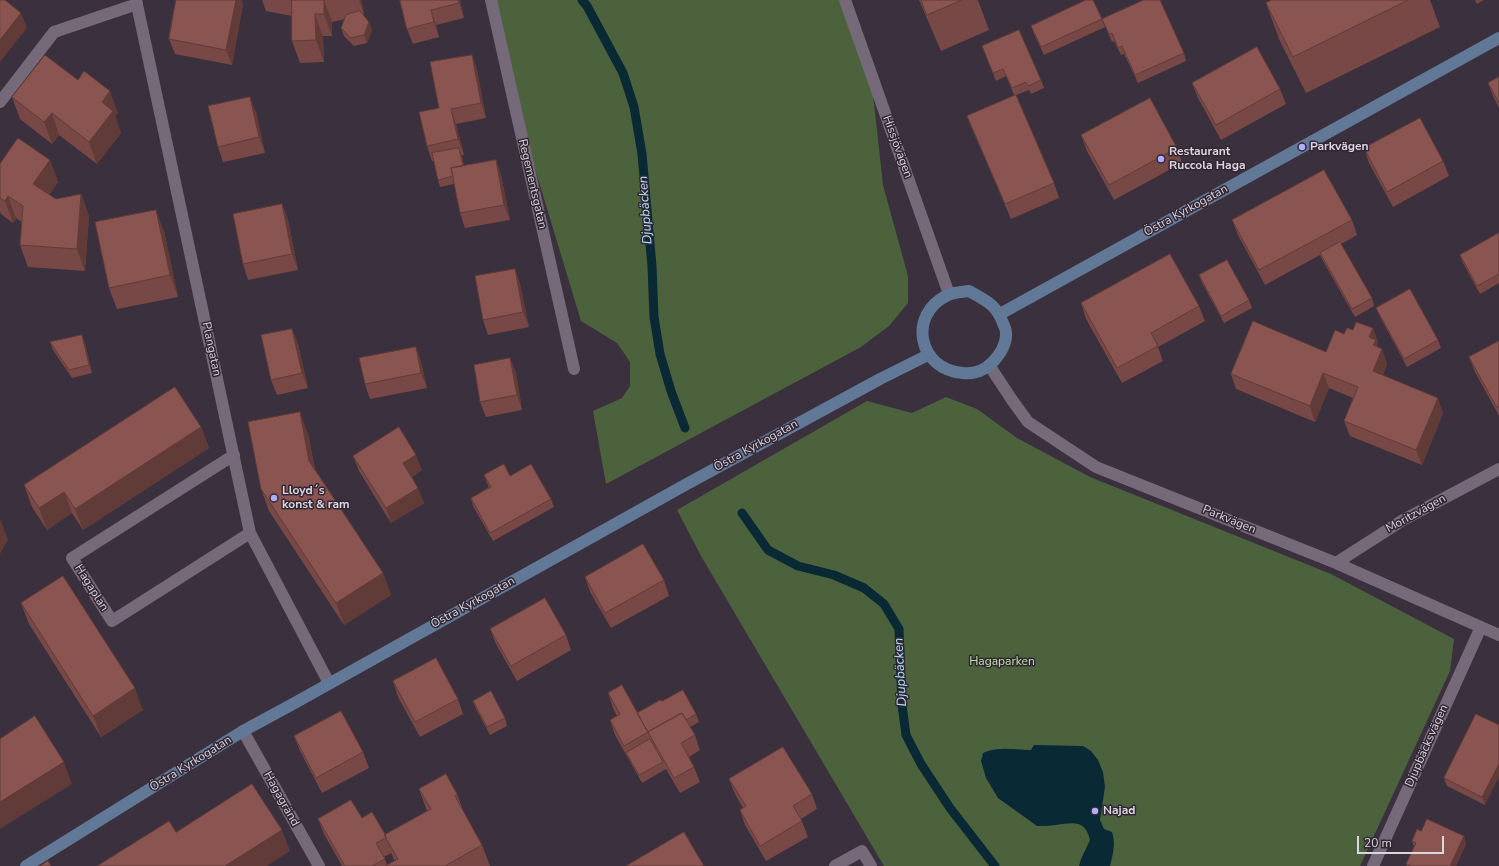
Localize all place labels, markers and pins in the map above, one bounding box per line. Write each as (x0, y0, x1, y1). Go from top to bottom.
place label: Parkvägen (1310, 140, 1369, 154)
marker: Parkvägen (1297, 142, 1307, 152)
place label: Restaurant Ruccola Haga (1169, 145, 1245, 173)
marker: Restaurant Ruccola Haga (1156, 154, 1166, 164)
place label: Lloyd´s konst & ram (282, 484, 350, 512)
marker: Lloyd´s konst & ram (269, 493, 279, 503)
place label: Najad (1103, 804, 1135, 818)
marker: Najad (1090, 806, 1100, 816)

